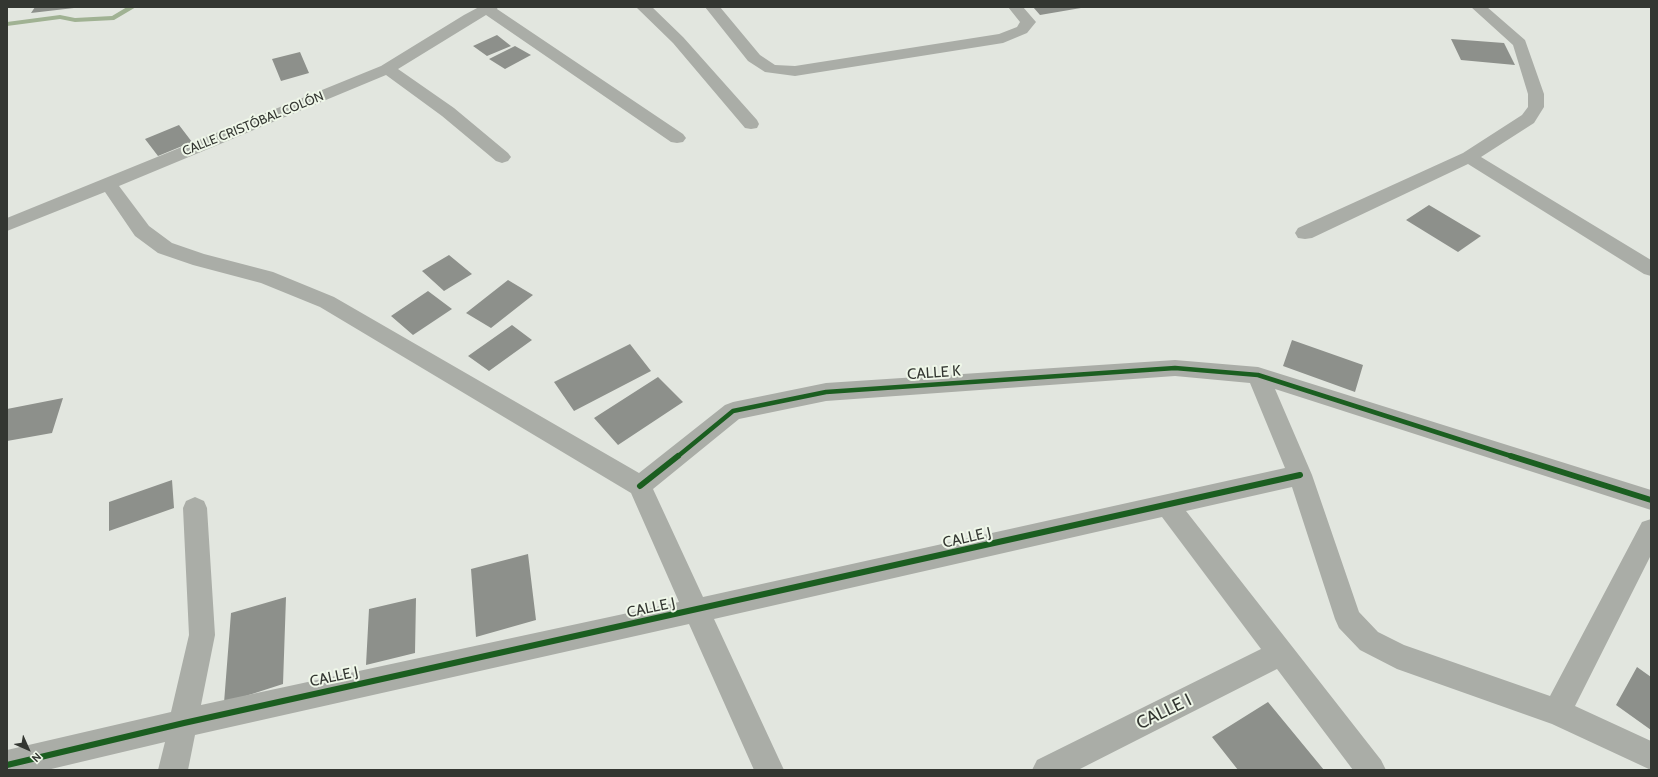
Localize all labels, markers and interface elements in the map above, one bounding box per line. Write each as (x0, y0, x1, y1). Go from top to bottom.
street label: CALLE CRISTÓBAL COLÓN (180, 88, 326, 160)
street label: CALLE K (907, 362, 961, 384)
street label: CALLE J (941, 524, 993, 552)
street label: CALLE J (625, 594, 677, 622)
street label: CALLE J (308, 663, 360, 691)
street label: CALLE I (1133, 689, 1195, 735)
north arrow (8, 729, 48, 769)
text: N (29, 750, 44, 765)

